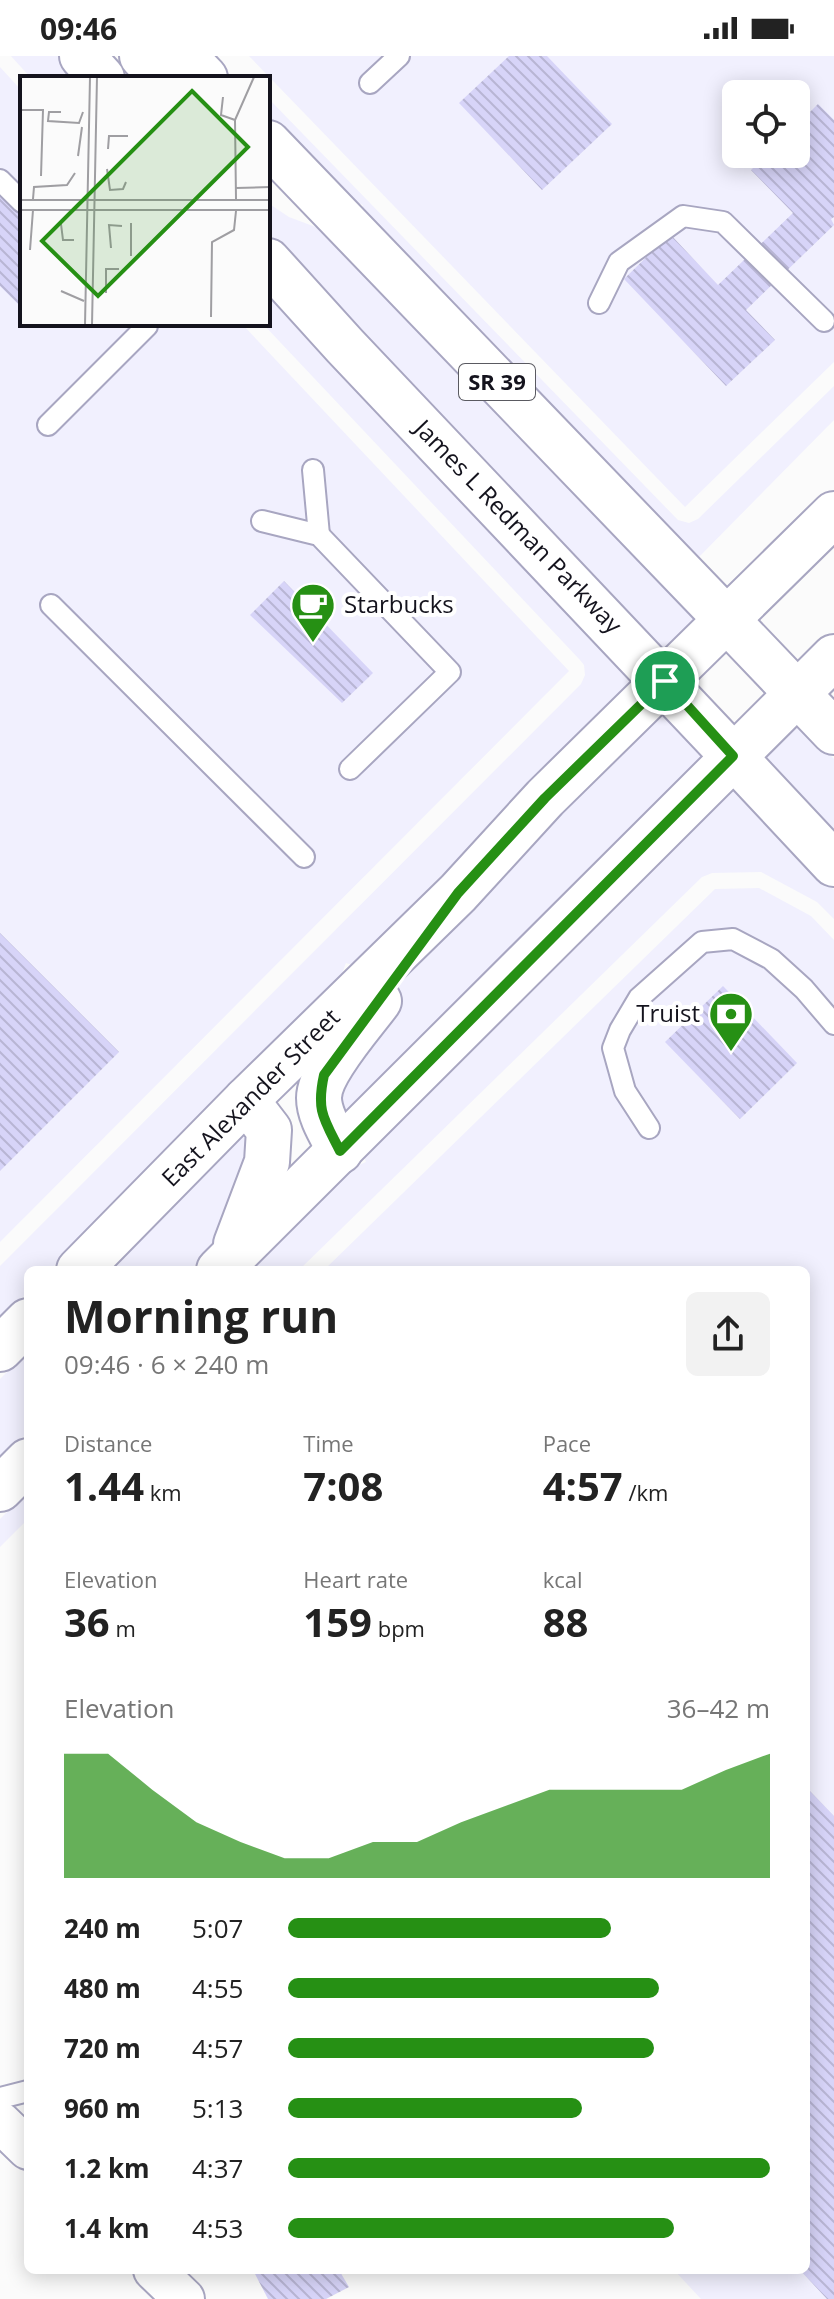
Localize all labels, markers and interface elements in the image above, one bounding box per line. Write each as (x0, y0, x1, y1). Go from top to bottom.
text: 09:46 (40, 8, 117, 49)
inset map (20, 76, 270, 326)
map controls (722, 80, 810, 168)
button: locate (722, 80, 810, 168)
road number: SR 39 (459, 364, 535, 400)
street label: James L Redman Parkway (407, 410, 631, 641)
cafe icon: Starbucks (289, 581, 337, 644)
place label: Starbucks (344, 587, 454, 620)
pin (631, 647, 699, 715)
icon: arrive (643, 659, 687, 703)
bank icon: Truist (707, 990, 755, 1053)
place label: Truist (636, 996, 700, 1029)
street label: East Alexander Street (154, 1001, 346, 1193)
text: Morning run (64, 1286, 338, 1346)
button: share (686, 1292, 770, 1376)
text: 09:46 · 6 × 240 m (64, 1346, 269, 1382)
text: Distance (64, 1428, 152, 1458)
text: Time (303, 1428, 354, 1458)
text: Pace (543, 1428, 591, 1458)
text: 1.44 (64, 1458, 144, 1513)
text: 7:08 (303, 1458, 383, 1513)
text: 4:57 (543, 1458, 623, 1513)
text: km (144, 1477, 182, 1507)
text: /km (623, 1477, 668, 1507)
text: Elevation (64, 1564, 157, 1594)
text: Heart rate (303, 1564, 408, 1594)
text: kcal (543, 1564, 583, 1594)
text: 36 (64, 1594, 110, 1649)
text: 159 (303, 1594, 372, 1649)
text: 88 (543, 1594, 588, 1649)
text: m (110, 1613, 136, 1643)
text: bpm (372, 1613, 425, 1643)
text: Elevation (64, 1690, 174, 1726)
text: 36–42 m (667, 1690, 770, 1726)
text: 240 m (64, 1910, 141, 1946)
text: 5:07 (192, 1910, 243, 1946)
text: 480 m (64, 1970, 141, 2006)
text: 4:55 (192, 1970, 243, 2006)
text: 720 m (64, 2030, 141, 2066)
text: 4:57 (192, 2030, 243, 2066)
text: 960 m (64, 2090, 141, 2126)
text: 5:13 (192, 2090, 243, 2126)
text: 1.2 km (64, 2150, 150, 2186)
text: 4:37 (192, 2150, 243, 2186)
text: 1.4 km (64, 2210, 150, 2246)
text: 4:53 (192, 2210, 243, 2246)

